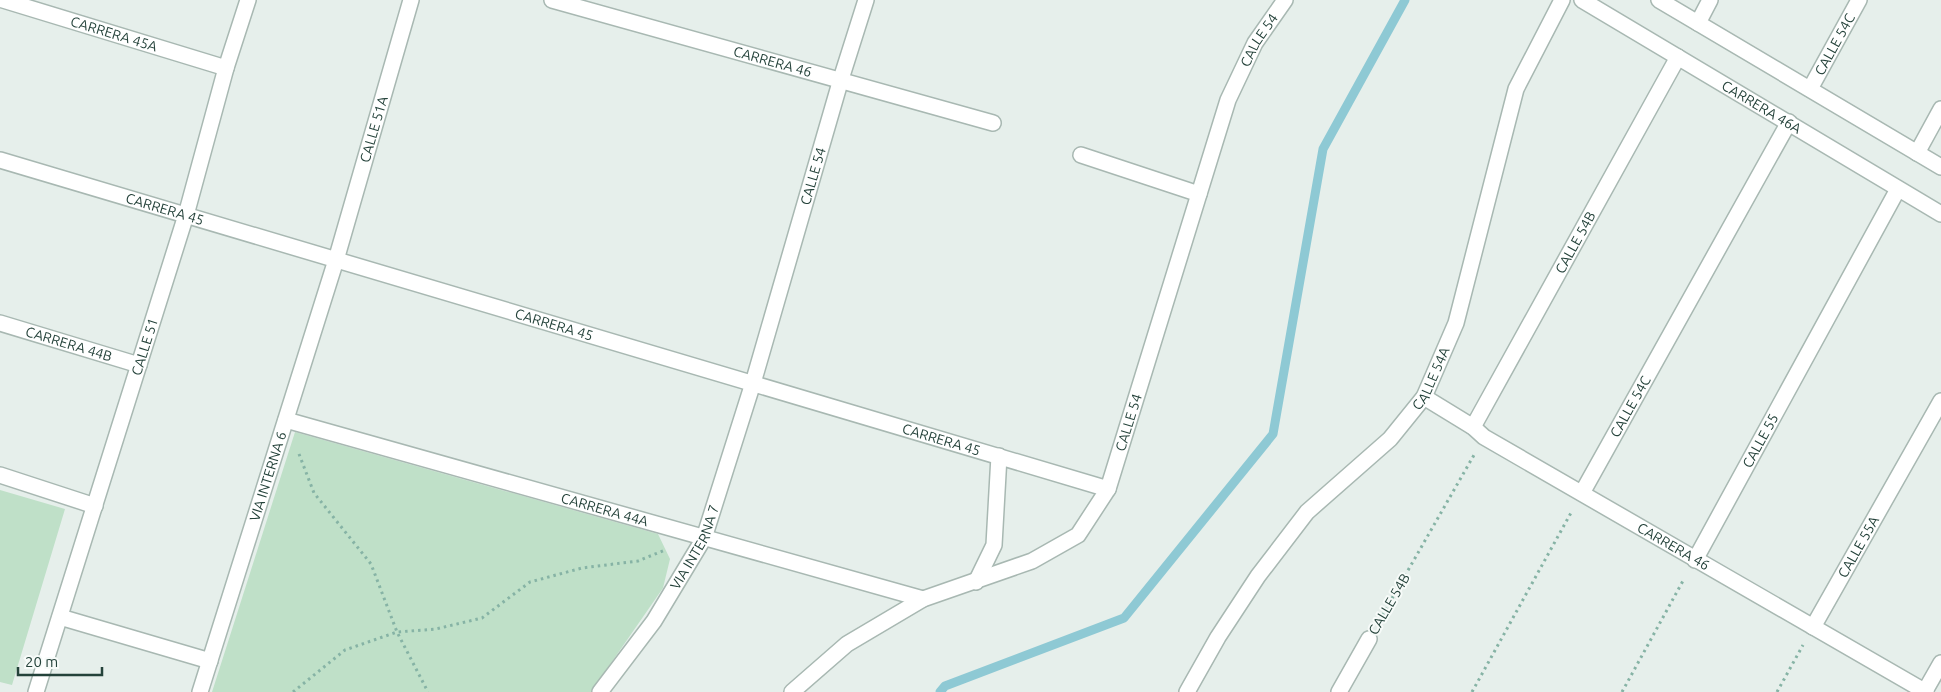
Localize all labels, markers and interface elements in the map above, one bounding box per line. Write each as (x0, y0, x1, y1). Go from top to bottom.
street label: CALLE 54C (1811, 10, 1858, 78)
street label: CALLE 54 (1237, 11, 1281, 69)
street label: CARRERA 45A (69, 13, 159, 55)
street label: CARRERA 46 (732, 43, 814, 80)
street label: CARRERA 46A (1719, 77, 1804, 137)
street label: CALLE 51A (357, 94, 391, 164)
street label: CALLE 54 (797, 145, 829, 207)
street label: CARRERA 45 (124, 190, 206, 228)
street label: CALLE 54B (1552, 209, 1599, 276)
street label: CARRERA 45 (513, 305, 595, 344)
street label: CALLE 51 (128, 316, 161, 377)
street label: CARRERA 44B (24, 323, 114, 364)
street label: CALLE 54A (1409, 344, 1453, 413)
street label: CALLE 54C (1607, 373, 1654, 440)
street label: CALLE 54 (1112, 392, 1145, 453)
street label: CALLE 55 (1739, 411, 1782, 470)
street label: CARRERA 45 (900, 420, 982, 459)
street label: VIA INTERNA 6 (246, 430, 289, 523)
street label: CARRERA 44A (559, 490, 650, 529)
street label: VIA INTERNA 7 (667, 503, 722, 592)
street label: CALLE 55A (1835, 513, 1882, 581)
street label: CARRERA 46 (1634, 519, 1712, 573)
street label: CALLE 54B (1365, 570, 1413, 637)
scale bar (18, 644, 101, 676)
text: 20 m (25, 653, 58, 670)

